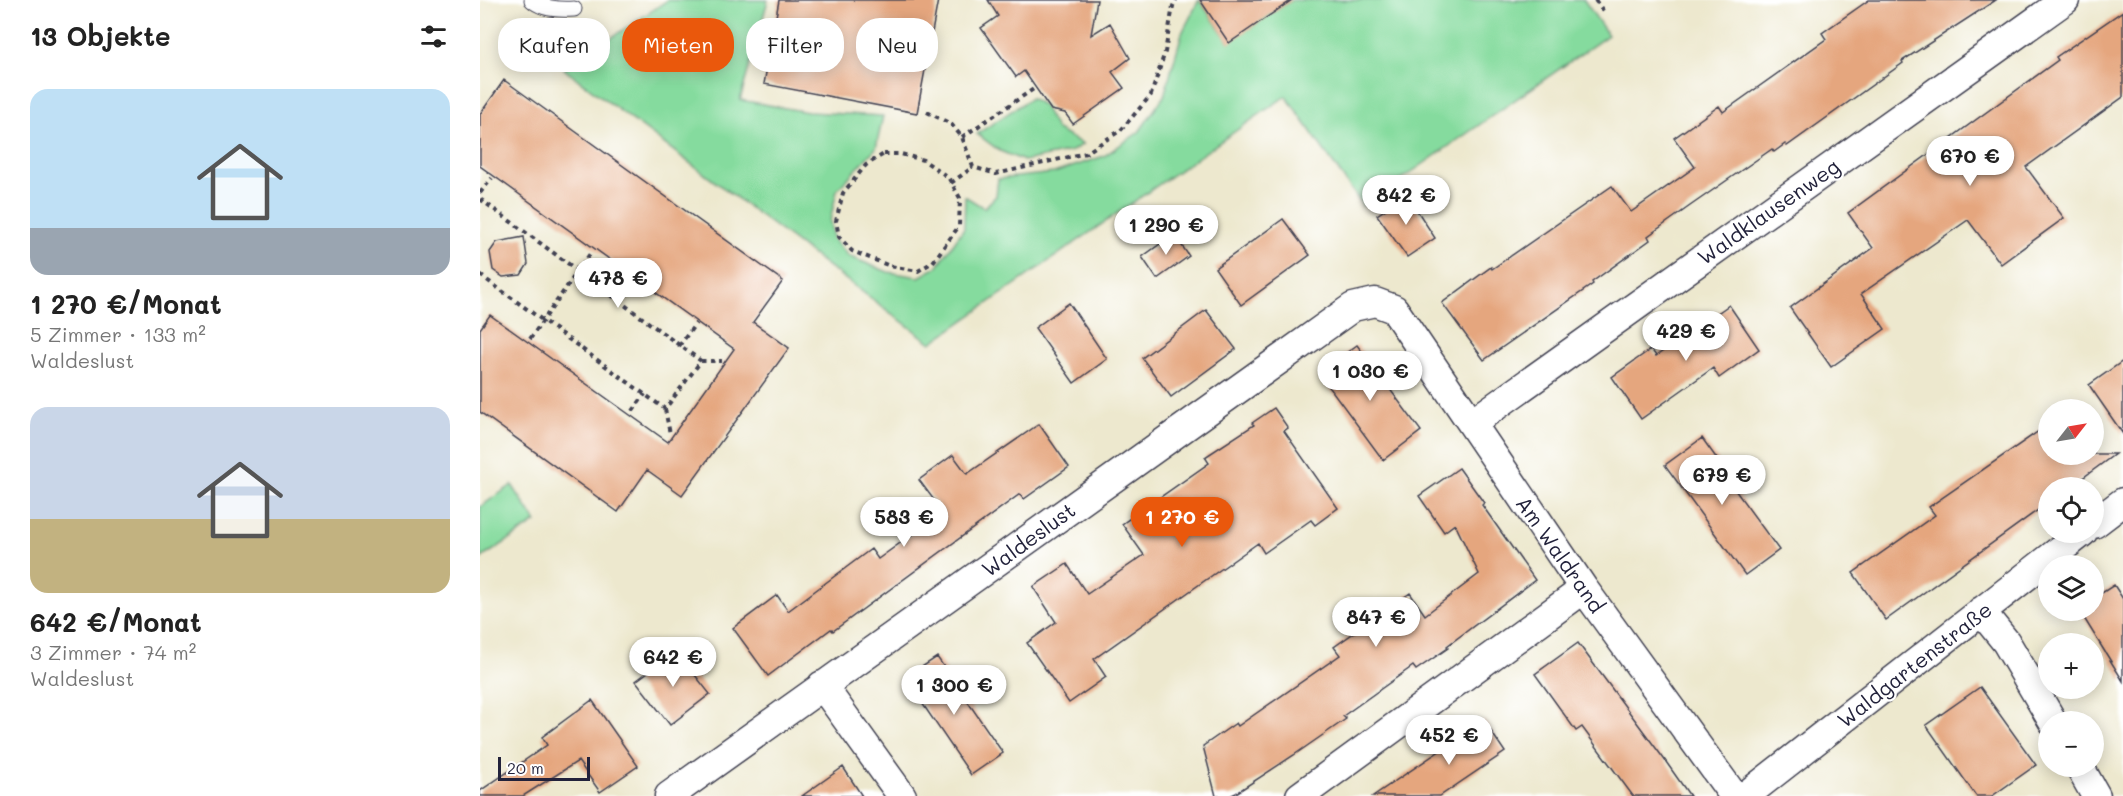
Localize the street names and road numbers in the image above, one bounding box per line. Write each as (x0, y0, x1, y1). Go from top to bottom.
street label: Waldklausenweg (1692, 152, 1844, 270)
street label: Am Waldrand (1511, 490, 1611, 618)
street label: Waldeslust (976, 496, 1080, 582)
street label: Waldgartenstraße (1831, 595, 1997, 733)

